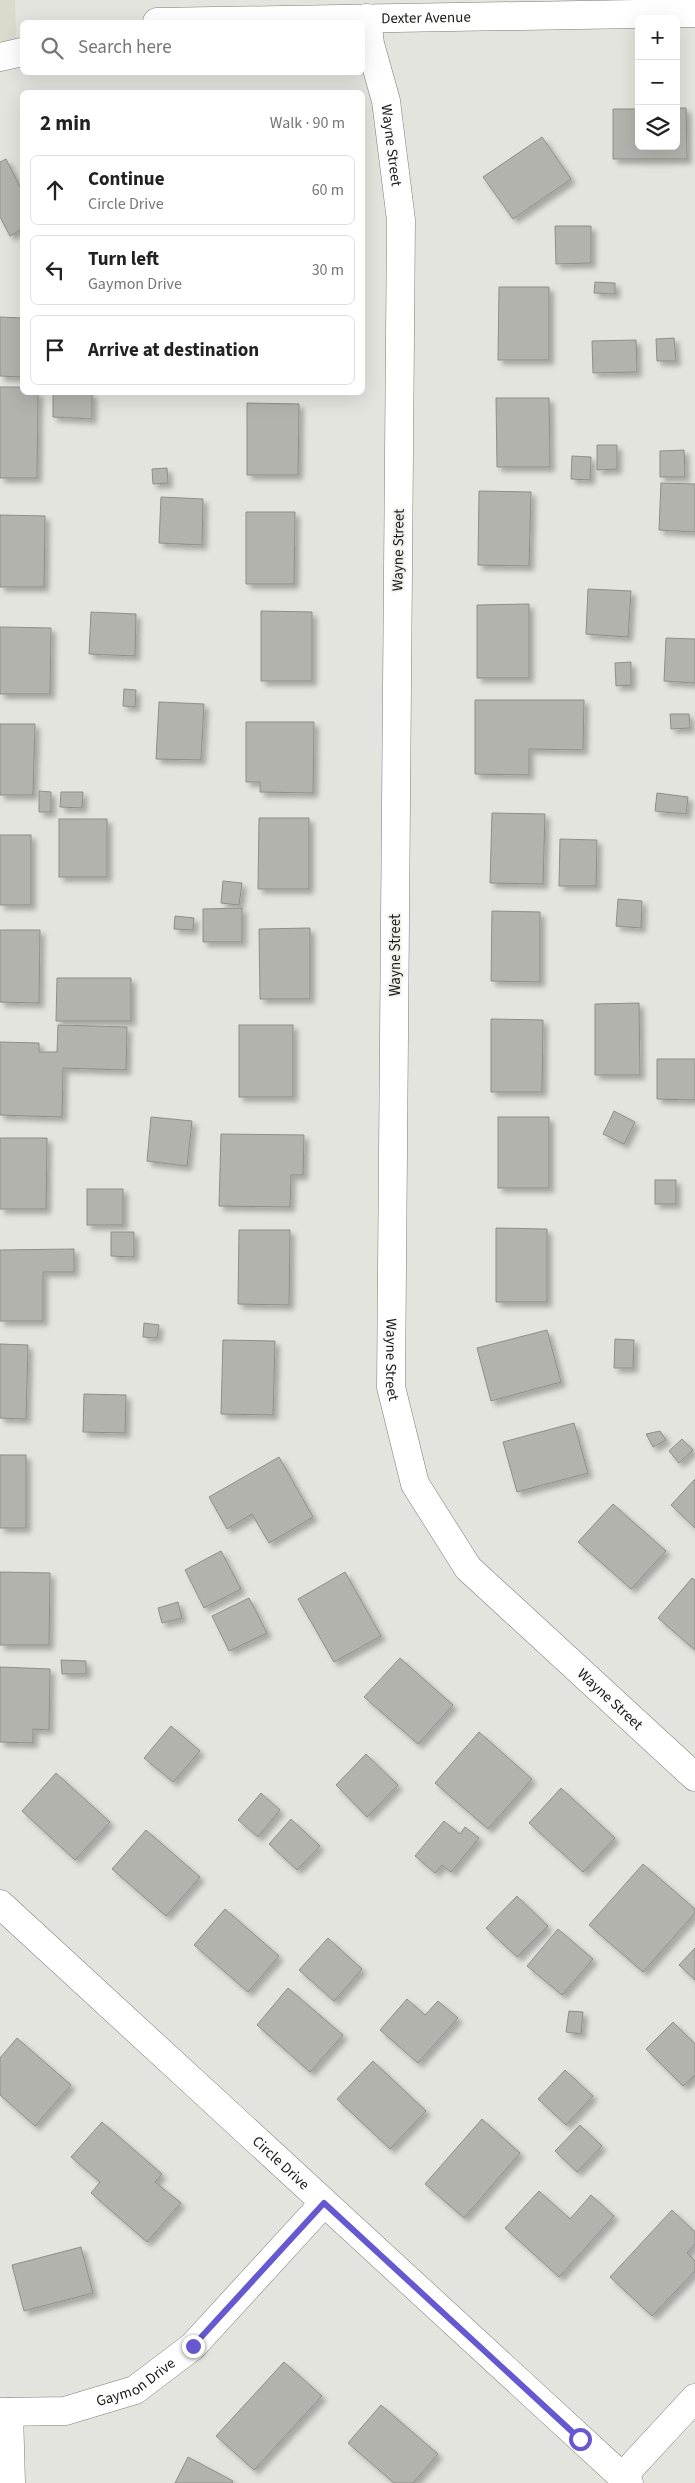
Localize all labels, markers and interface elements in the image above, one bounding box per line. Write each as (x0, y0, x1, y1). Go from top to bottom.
street label: Dexter Avenue (381, 7, 471, 29)
map controls (635, 15, 680, 150)
button: + (635, 15, 680, 60)
search box (20, 20, 365, 75)
icon: search (38, 34, 66, 62)
text: Search here (78, 34, 172, 61)
button: − (635, 60, 680, 105)
street label: Wayne Street (376, 103, 407, 188)
button: layers (635, 105, 680, 150)
text: 2 min (40, 108, 91, 138)
text: Walk · 90 m (270, 112, 345, 134)
text: Continue (88, 166, 165, 193)
icon: ahead (41, 176, 69, 204)
text: 60 m (312, 179, 344, 201)
text: Circle Drive (88, 193, 164, 215)
text: Turn left (88, 246, 159, 273)
icon: left (41, 256, 69, 284)
text: 30 m (312, 259, 344, 281)
text: Gaymon Drive (88, 273, 182, 295)
icon: arrive (41, 336, 69, 364)
text: Arrive at destination (88, 337, 259, 364)
street label: Wayne Street (387, 509, 410, 591)
street label: Wayne Street (385, 914, 406, 996)
street label: Wayne Street (380, 1318, 404, 1403)
street label: Wayne Street (572, 1664, 647, 1735)
street label: Circle Drive (247, 2131, 314, 2195)
route end (182, 2335, 205, 2358)
street label: Gaymon Drive (94, 2353, 180, 2412)
route start (569, 2428, 592, 2451)

